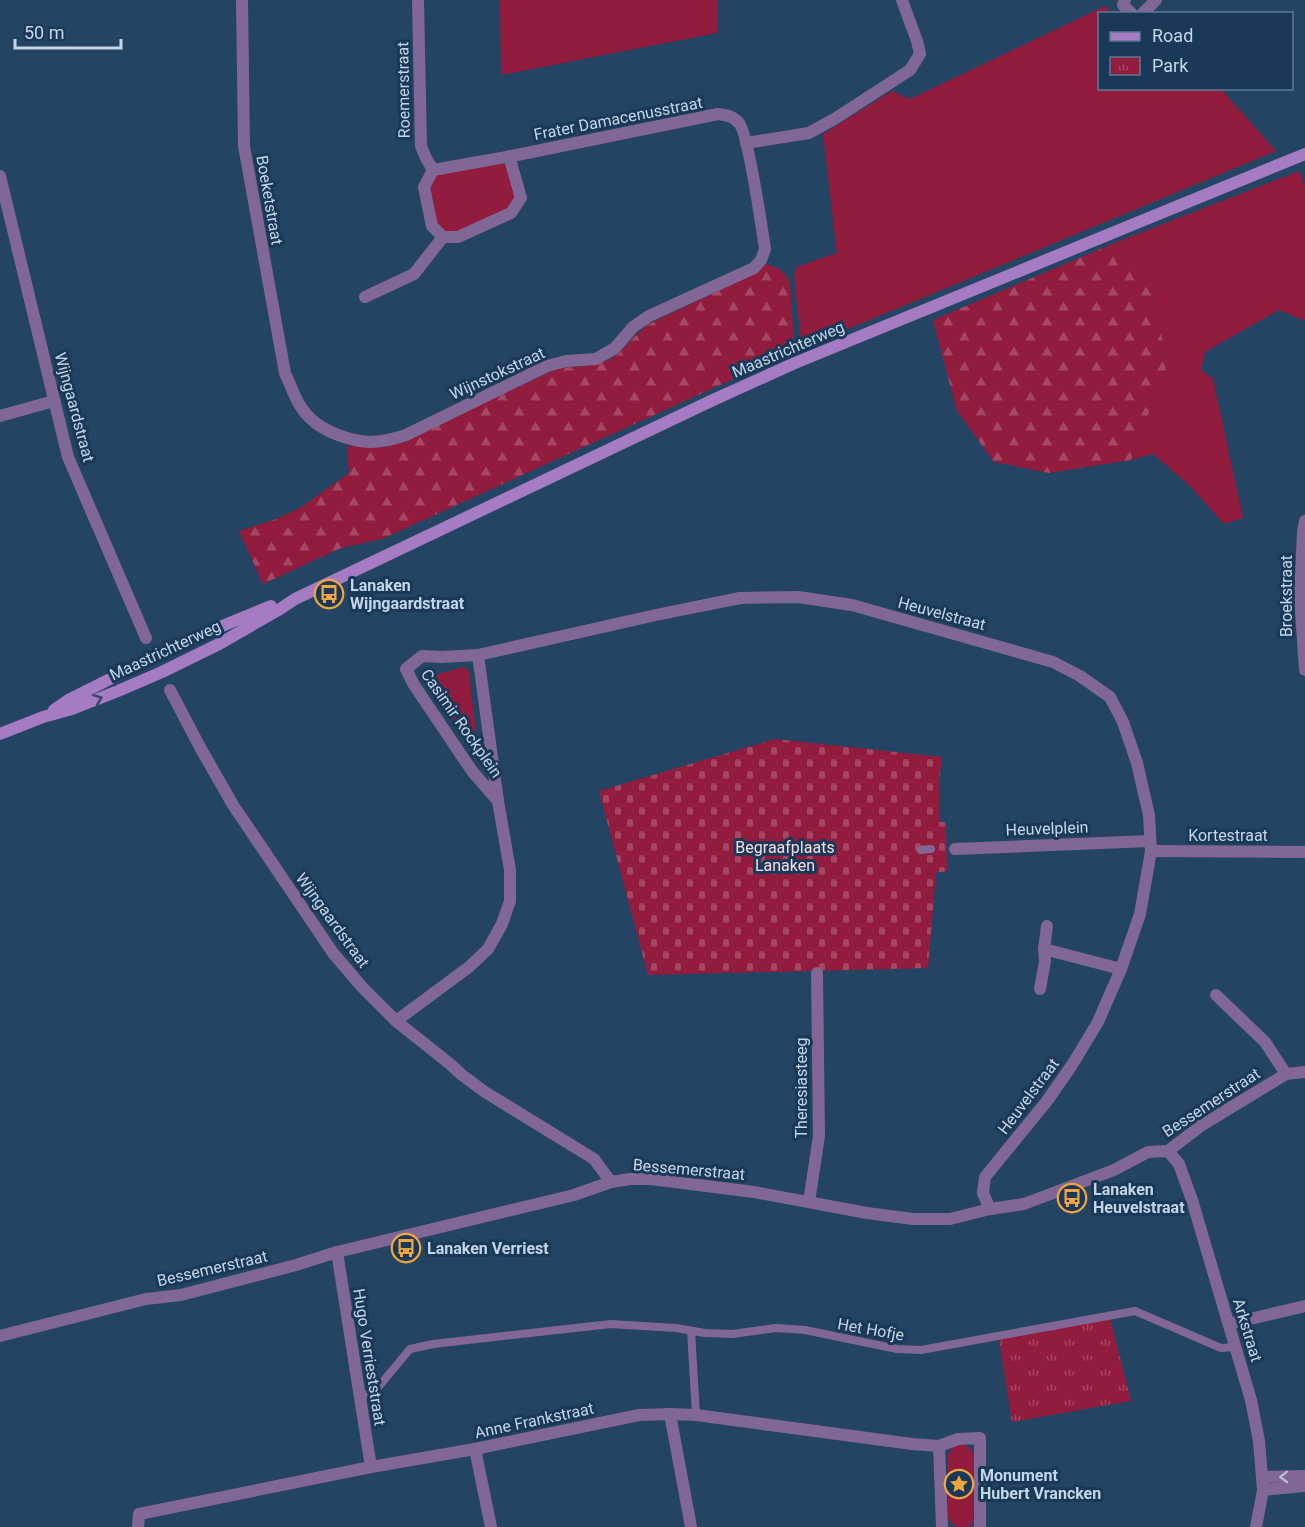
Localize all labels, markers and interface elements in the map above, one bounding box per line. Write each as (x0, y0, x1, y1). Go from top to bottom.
scale bar (15, 12, 122, 50)
legend (1098, 12, 1293, 90)
text: 50 m (24, 22, 64, 43)
text: Road (1152, 25, 1193, 46)
street label: Roemerstraat (393, 42, 414, 138)
text: Park (1152, 55, 1189, 76)
street label: Frater Damacenusstraat (532, 93, 704, 144)
street label: Boeketstraat (252, 154, 287, 246)
street label: Maastrichterweg (729, 317, 847, 382)
street label: Wijnstokstraat (447, 343, 548, 404)
street label: Wijngaardstraat (51, 350, 98, 464)
street label: Broekstraat (1277, 555, 1296, 637)
place label: Lanaken Wijngaardstraat (350, 576, 465, 613)
bus stop icon: Lanaken Wijngaardstraat (313, 578, 345, 610)
street label: Heuvelstraat (896, 593, 988, 634)
street label: Maastrichterweg (107, 616, 224, 684)
street label: Casimir Rockplein (417, 665, 506, 781)
one-way arrow (92, 693, 103, 706)
street label: Heuvelplein (1005, 818, 1089, 839)
street label: Kortestraat (1188, 826, 1268, 845)
park label: Begraafplaats Lanaken (735, 838, 835, 875)
street label: Wijngaardstraat (292, 869, 373, 971)
street label: Theresiasteeg (792, 1038, 811, 1138)
street label: Heuvelstraat (994, 1055, 1063, 1138)
street label: Bessemerstraat (1159, 1064, 1264, 1141)
street label: Bessemerstraat (632, 1155, 746, 1184)
place label: Lanaken Heuvelstraat (1093, 1180, 1185, 1217)
bus stop icon: Lanaken Heuvelstraat (1056, 1182, 1088, 1214)
bus stop icon: Lanaken Verriest (390, 1232, 422, 1264)
place label: Lanaken Verriest (427, 1239, 549, 1258)
street label: Bessemerstraat (155, 1247, 269, 1290)
street label: Hugo Verrieststraat (349, 1287, 390, 1427)
street label: Arkstraat (1229, 1296, 1266, 1364)
street label: Het Hofje (836, 1314, 906, 1345)
street label: Anne Frankstraat (473, 1399, 595, 1442)
place label: Monument Hubert Vrancken (980, 1466, 1101, 1503)
place icon: Monument Hubert Vrancken (943, 1468, 975, 1500)
one-way arrow (1279, 1470, 1288, 1483)

